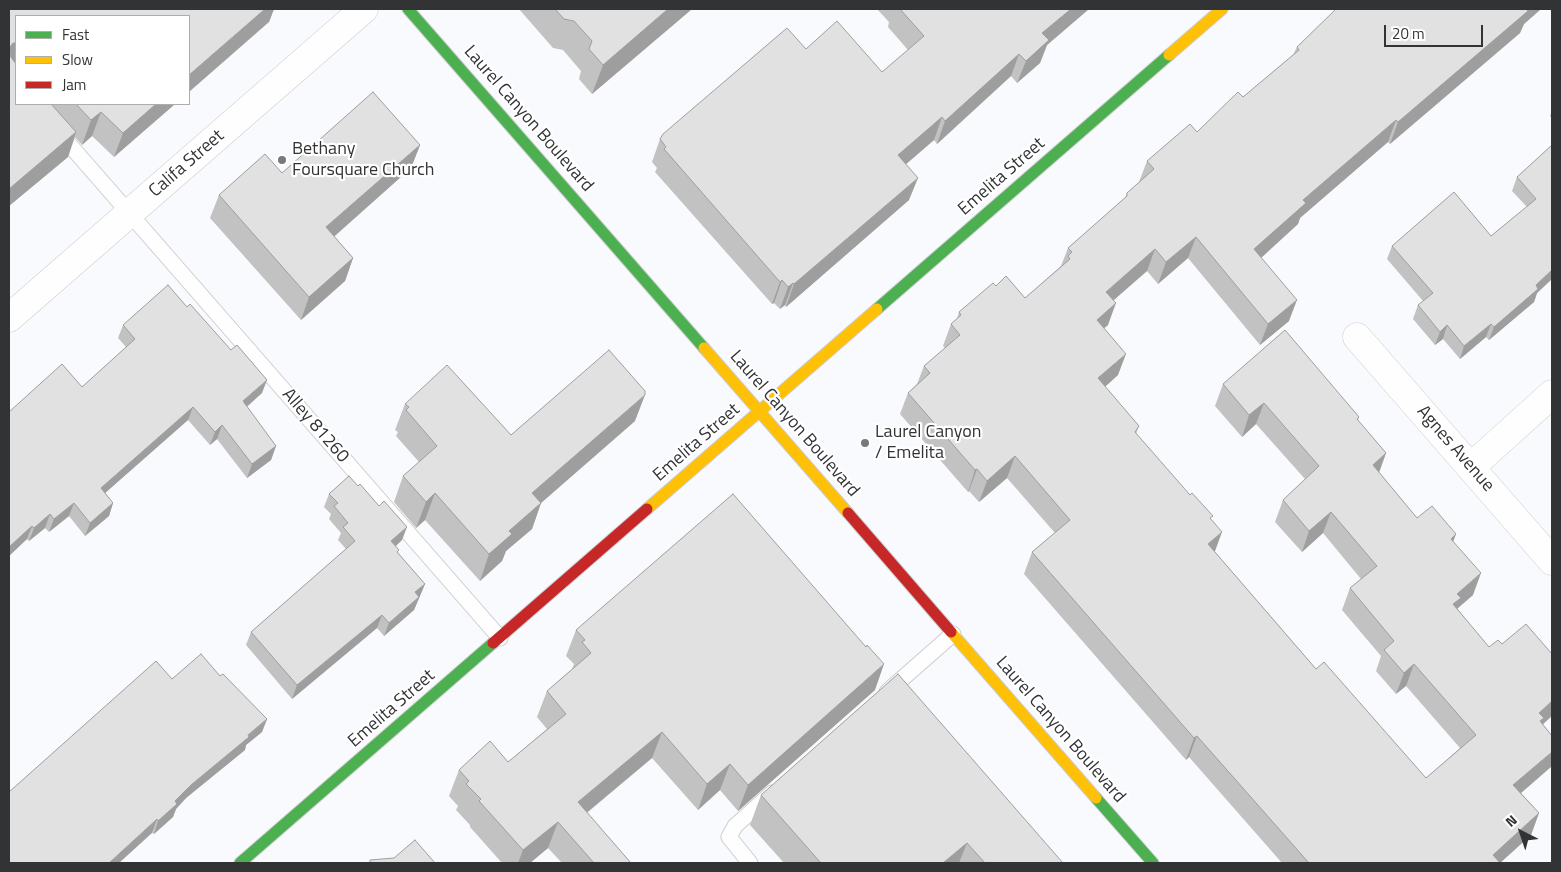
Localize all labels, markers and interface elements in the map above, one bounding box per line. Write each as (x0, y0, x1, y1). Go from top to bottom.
legend (15, 15, 190, 105)
scale bar (1386, 15, 1485, 47)
text: 20 m (1392, 22, 1425, 45)
text: Fast (62, 23, 89, 46)
street label: Laurel Canyon Boulevard (459, 41, 597, 197)
text: Slow (62, 48, 93, 71)
text: Jam (62, 73, 86, 96)
street label: Califa Street (145, 126, 229, 202)
street label: Emelita Street (954, 133, 1050, 221)
place label: Bethany Foursquare Church (292, 139, 435, 182)
marker: Bethany Foursquare Church (276, 154, 288, 166)
street label: Laurel Canyon Boulevard (725, 346, 863, 502)
street label: Alley 81260 (277, 385, 353, 467)
street label: Emelita Street (649, 399, 745, 487)
street label: Agnes Avenue (1412, 401, 1498, 497)
place label: Laurel Canyon / Emelita (875, 422, 982, 464)
marker: Laurel Canyon / Emelita (859, 437, 871, 449)
street label: Laurel Canyon Boulevard (991, 652, 1129, 808)
street label: Emelita Street (344, 665, 440, 753)
north arrow (1496, 807, 1546, 857)
text: N (1500, 809, 1521, 831)

